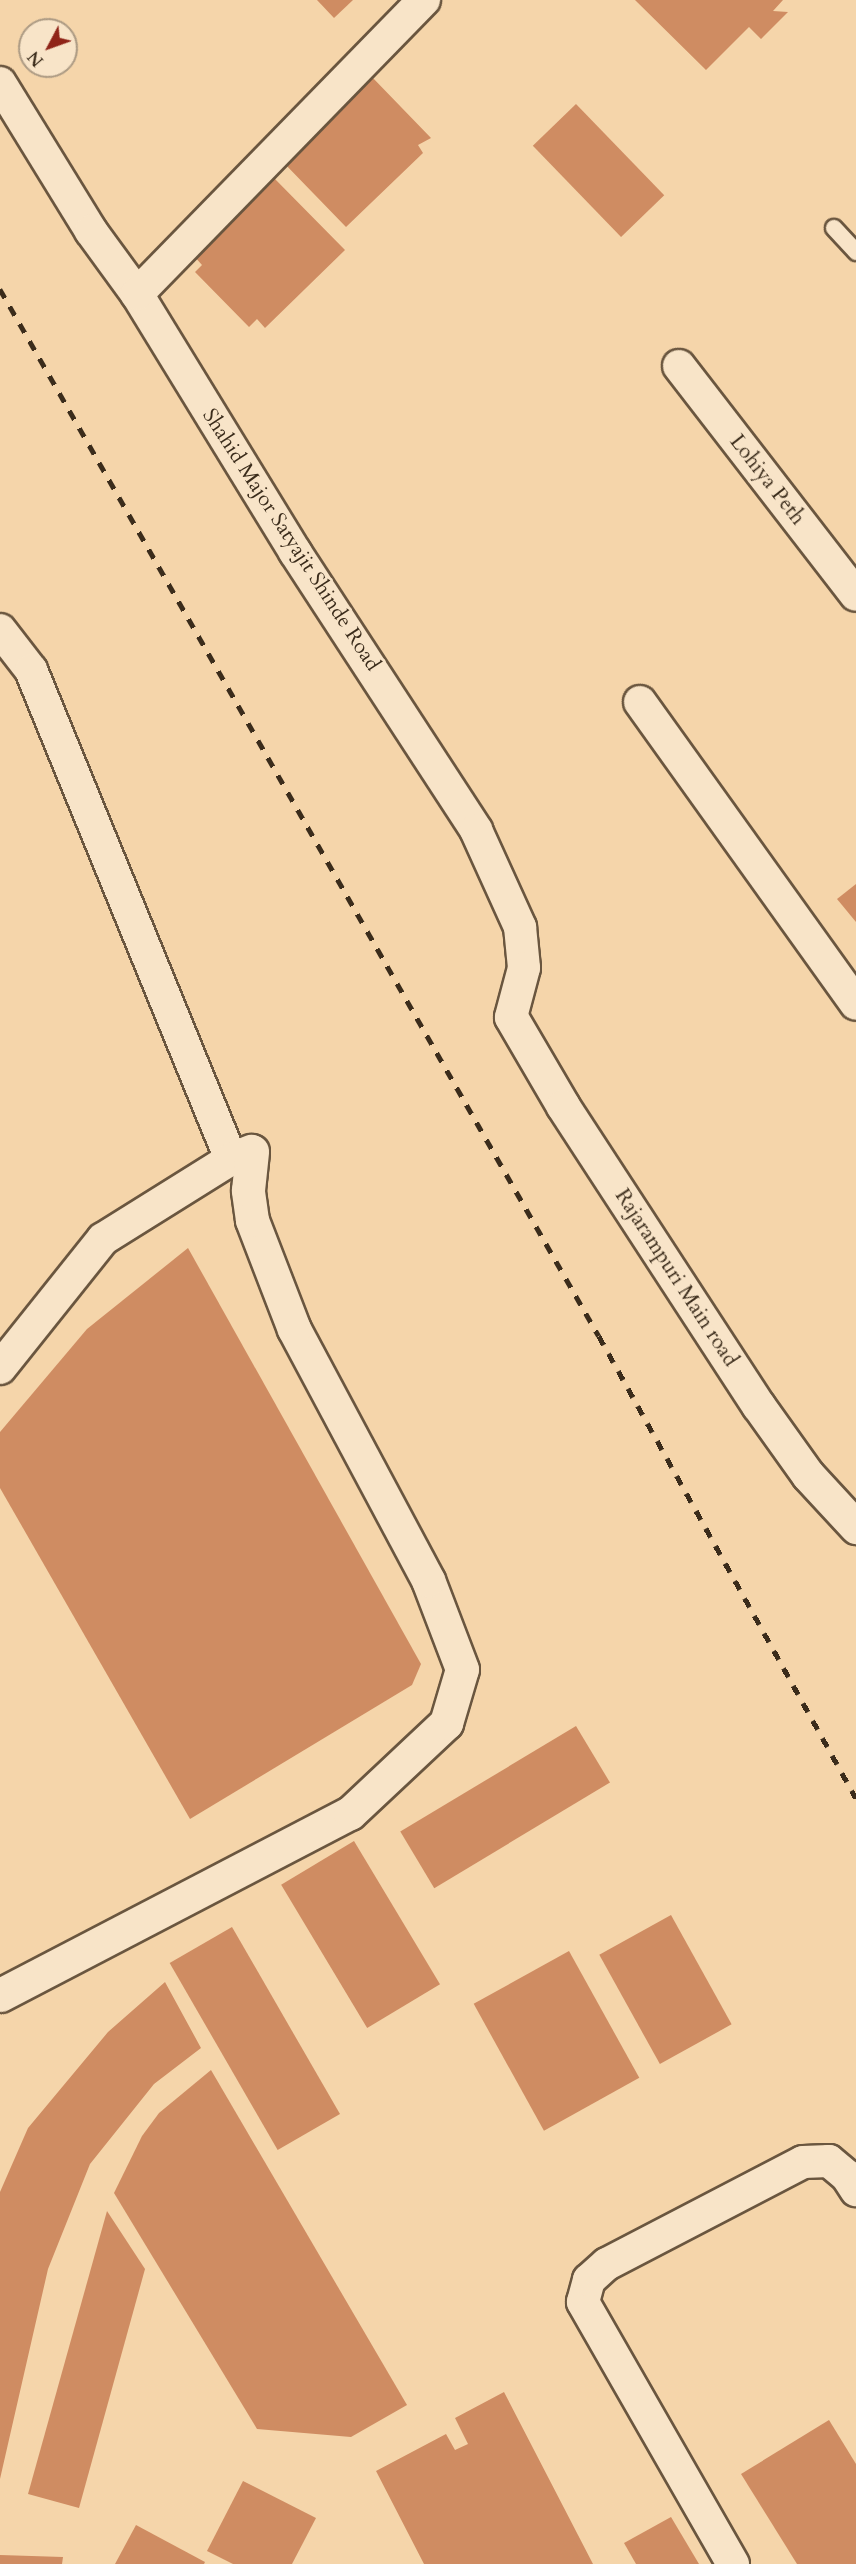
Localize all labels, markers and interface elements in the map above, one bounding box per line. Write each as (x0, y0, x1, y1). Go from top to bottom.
north arrow (18, 18, 78, 78)
text: N (23, 46, 49, 71)
street label: Shahid Major Satyajit Shinde Road (197, 404, 385, 676)
street label: Lohiya Peth (724, 430, 810, 530)
street label: Rajarampuri Main road (609, 1184, 743, 1372)

